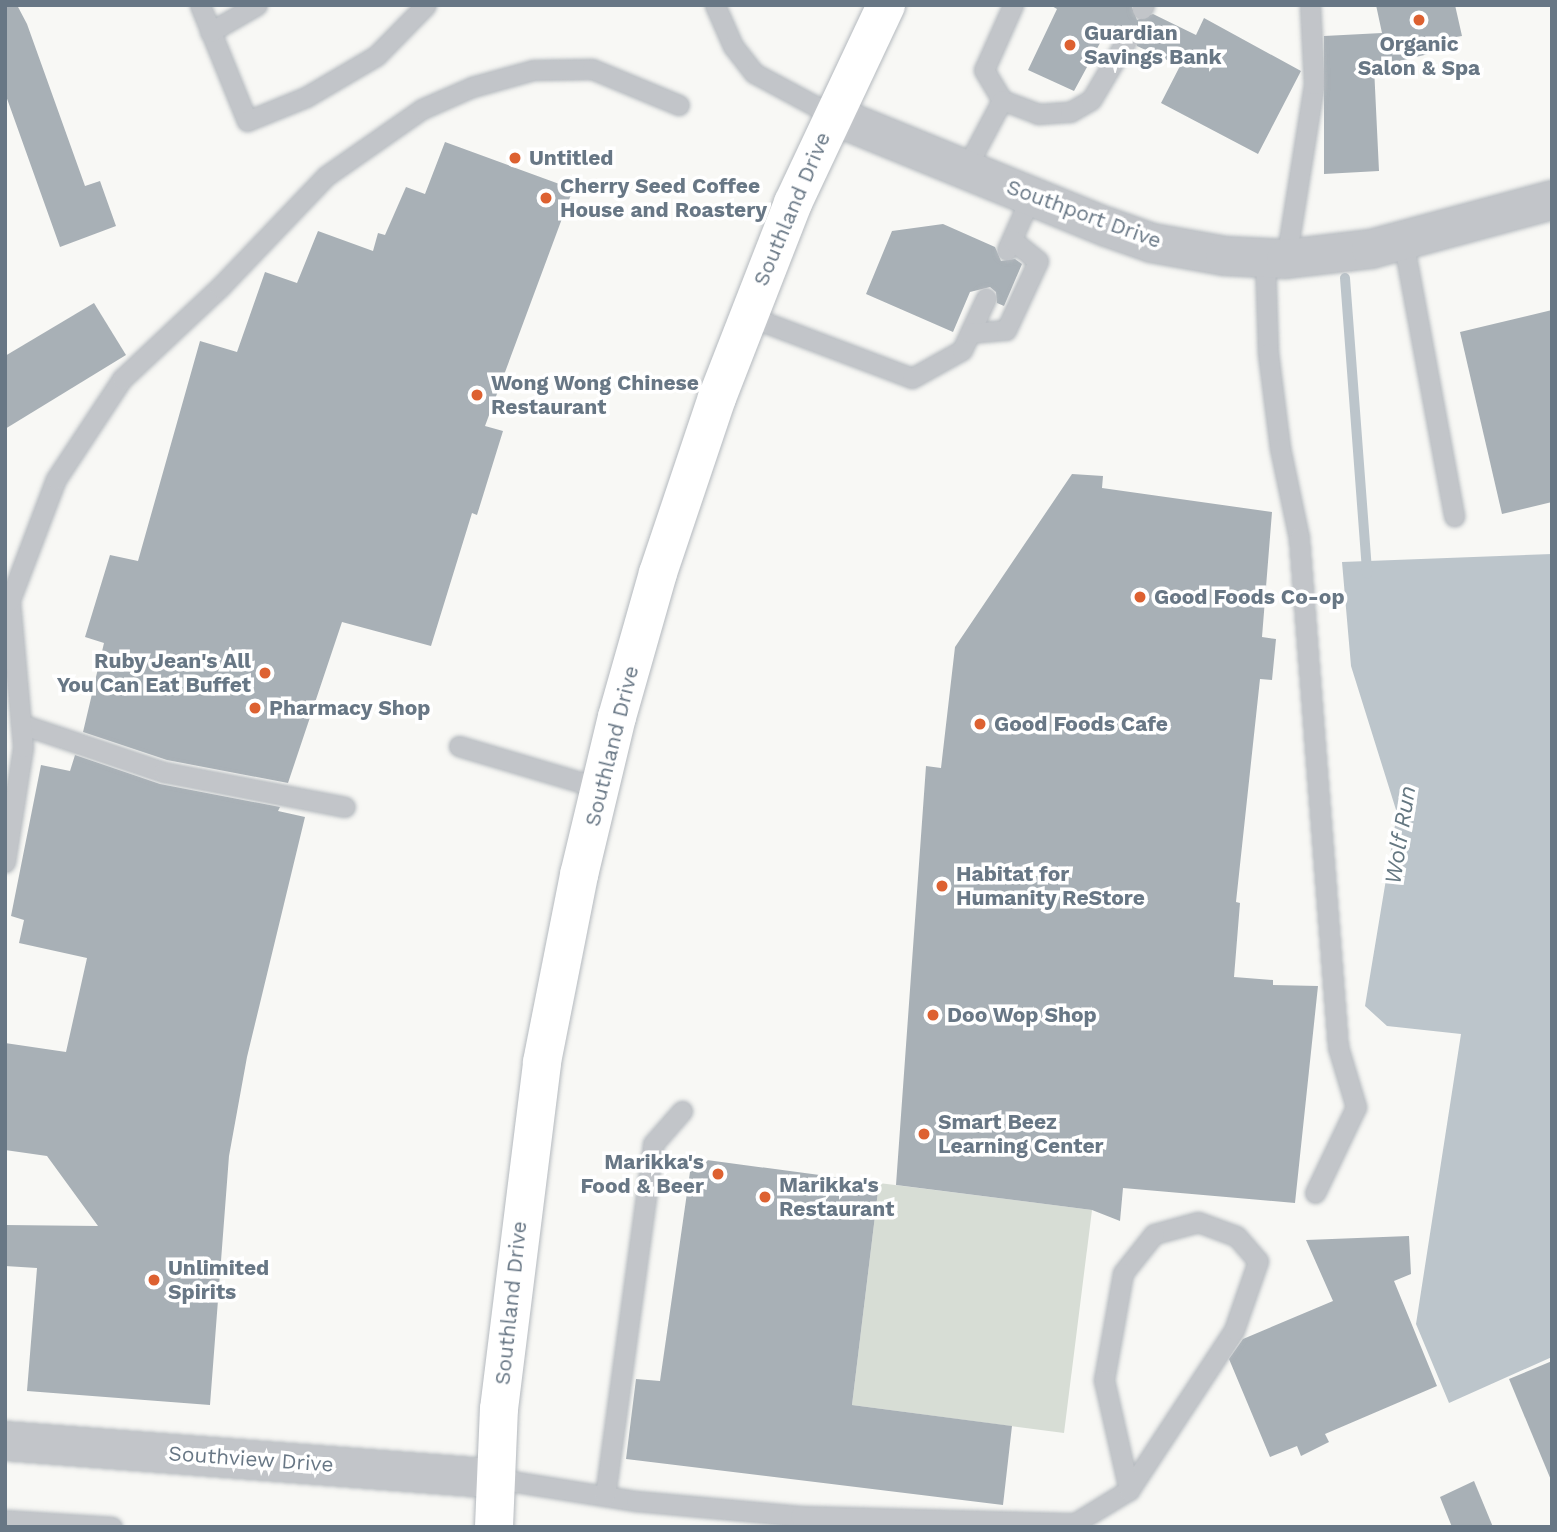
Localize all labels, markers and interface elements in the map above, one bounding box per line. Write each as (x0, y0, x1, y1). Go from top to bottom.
marker: Organic Salon & Spa (1411, 12, 1427, 28)
place label: Guardian Savings Bank (1084, 20, 1222, 70)
place label: Organic Salon & Spa (1358, 31, 1480, 81)
marker: Guardian Savings Bank (1062, 37, 1078, 53)
street label: Southland Drive (748, 128, 836, 290)
place label: Untitled (529, 145, 613, 171)
marker: Untitled (507, 150, 523, 166)
place label: Cherry Seed Coffee House and Roastery (560, 173, 767, 223)
street label: Southport Drive (1003, 174, 1165, 254)
marker: Cherry Seed Coffee House and Roastery (538, 190, 554, 206)
place label: Wong Wong Chinese Restaurant (491, 370, 699, 420)
marker: Wong Wong Chinese Restaurant (469, 387, 485, 403)
place label: Good Foods Co-op (1154, 584, 1345, 610)
marker: Good Foods Co-op (1132, 589, 1148, 605)
place label: Ruby Jean's All You Can Eat Buffet (57, 648, 251, 698)
street label: Southland Drive (580, 663, 644, 829)
marker: Ruby Jean's All You Can Eat Buffet (257, 665, 273, 681)
place label: Pharmacy Shop (269, 695, 431, 721)
marker: Pharmacy Shop (247, 700, 263, 716)
place label: Good Foods Cafe (994, 711, 1168, 737)
marker: Good Foods Cafe (972, 716, 988, 732)
water label: Wolf Run (1380, 783, 1422, 887)
place label: Habitat for Humanity ReStore (956, 861, 1145, 911)
marker: Habitat for Humanity ReStore (934, 878, 950, 894)
place label: Doo Wop Shop (947, 1002, 1097, 1028)
marker: Doo Wop Shop (925, 1007, 941, 1023)
place label: Smart Beez Learning Center (938, 1109, 1104, 1159)
marker: Smart Beez Learning Center (916, 1126, 932, 1142)
place label: Marikka's Food & Beer (581, 1149, 704, 1199)
marker: Marikka's Food & Beer (710, 1166, 726, 1182)
place label: Marikka's Restaurant (779, 1172, 894, 1222)
marker: Marikka's Restaurant (757, 1189, 773, 1205)
street label: Southland Drive (490, 1220, 532, 1386)
place label: Unlimited Spirits (168, 1255, 269, 1305)
marker: Unlimited Spirits (146, 1272, 162, 1288)
street label: Southview Drive (167, 1441, 335, 1477)

